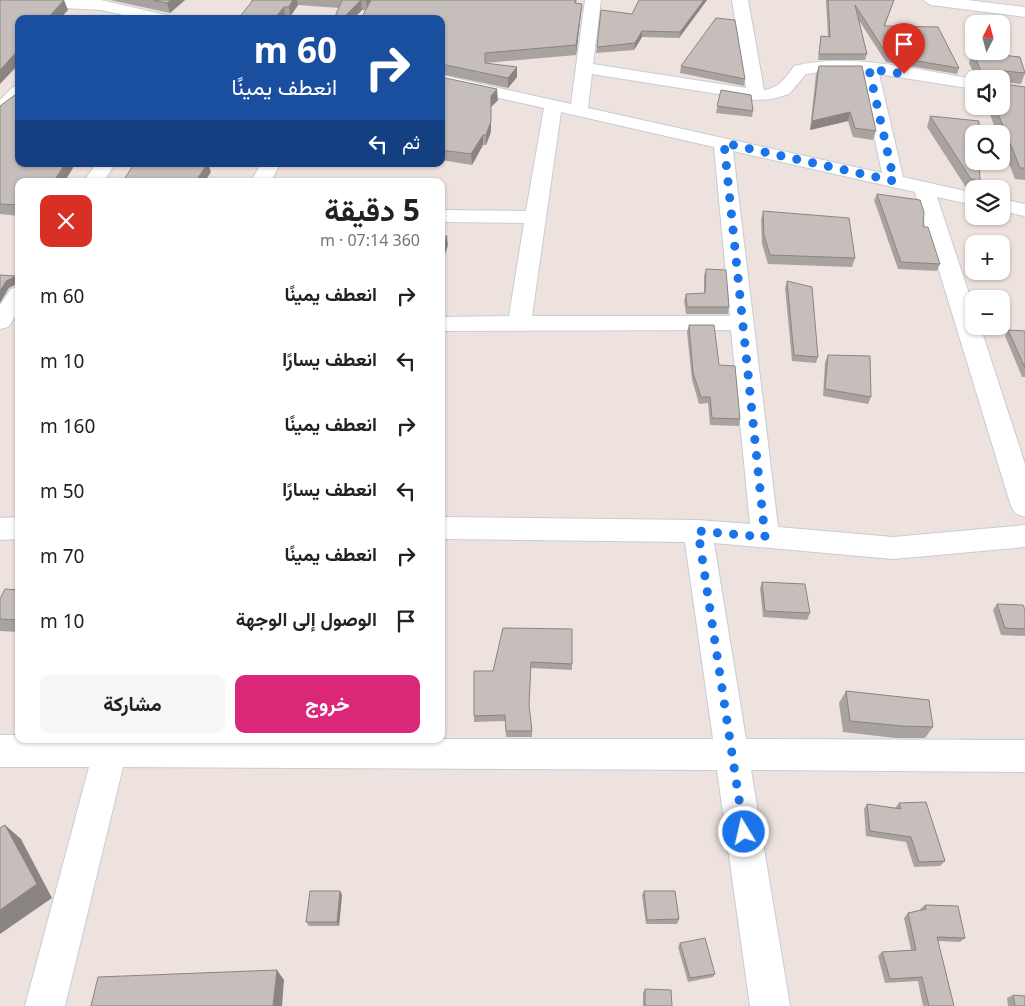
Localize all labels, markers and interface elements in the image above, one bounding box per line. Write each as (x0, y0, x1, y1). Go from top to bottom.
north arrow (965, 15, 1010, 60)
map controls (965, 15, 1010, 335)
pin (883, 23, 925, 74)
text: 60 m (254, 26, 337, 73)
icon: arrive (890, 30, 918, 58)
icon: right (355, 35, 420, 100)
button: sound (965, 70, 1010, 115)
text: انعطف يمينًا (231, 71, 337, 101)
button: search (965, 125, 1010, 170)
text: ثم (402, 129, 420, 155)
icon: left (364, 130, 392, 158)
button: layers (965, 180, 1010, 225)
text: 5 دقيقة (324, 189, 420, 230)
button: close (40, 195, 92, 247)
text: 360 m · 07:14 (320, 229, 420, 251)
button: + (965, 235, 1010, 280)
text: انعطف يمينًا (284, 281, 377, 307)
icon: right (392, 282, 420, 310)
text: 60 m (40, 283, 84, 309)
button: − (965, 290, 1010, 335)
text: انعطف يسارًا (282, 346, 377, 372)
icon: left (392, 347, 420, 375)
text: 10 m (40, 348, 84, 374)
text: انعطف يمينًا (284, 411, 377, 437)
icon: right (392, 412, 420, 440)
text: 160 m (40, 413, 95, 439)
text: انعطف يسارًا (282, 476, 377, 502)
icon: left (392, 477, 420, 505)
text: 50 m (40, 478, 84, 504)
text: انعطف يمينًا (284, 541, 377, 567)
icon: right (392, 542, 420, 570)
text: 70 m (40, 543, 84, 569)
text: الوصول إلى الوجهة (236, 606, 377, 632)
icon: arrive (392, 607, 420, 635)
text: 10 m (40, 608, 84, 634)
button: مشاركة (40, 675, 225, 733)
button: خروج (235, 675, 420, 733)
position arrow (717, 805, 769, 857)

